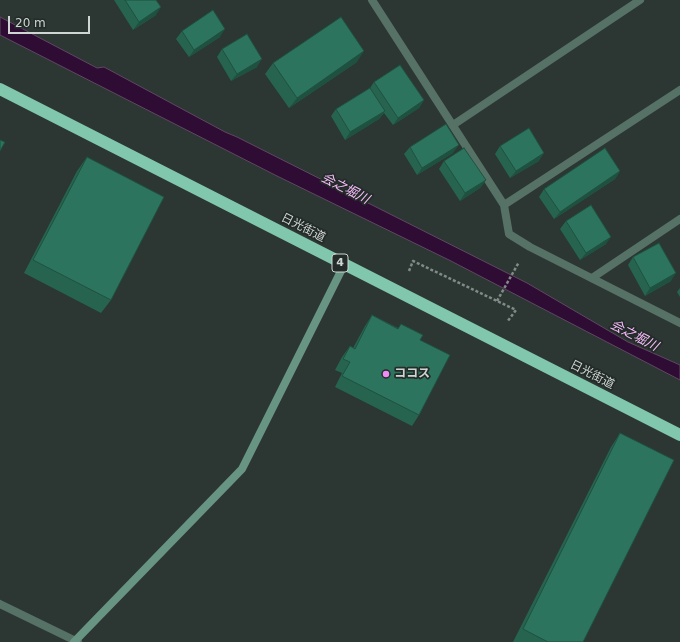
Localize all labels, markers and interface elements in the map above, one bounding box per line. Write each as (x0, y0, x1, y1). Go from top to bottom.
scale bar (10, 8, 92, 34)
text: 20 m (15, 16, 46, 30)
water label: 会之堀川 (318, 170, 372, 208)
street label: 日光街道 (278, 211, 328, 245)
road number: 4 (332, 254, 348, 272)
water label: 会之堀川 (607, 317, 661, 355)
street label: 日光街道 (567, 358, 617, 392)
place label: ココス (394, 367, 430, 381)
marker: ココス (381, 369, 391, 379)

